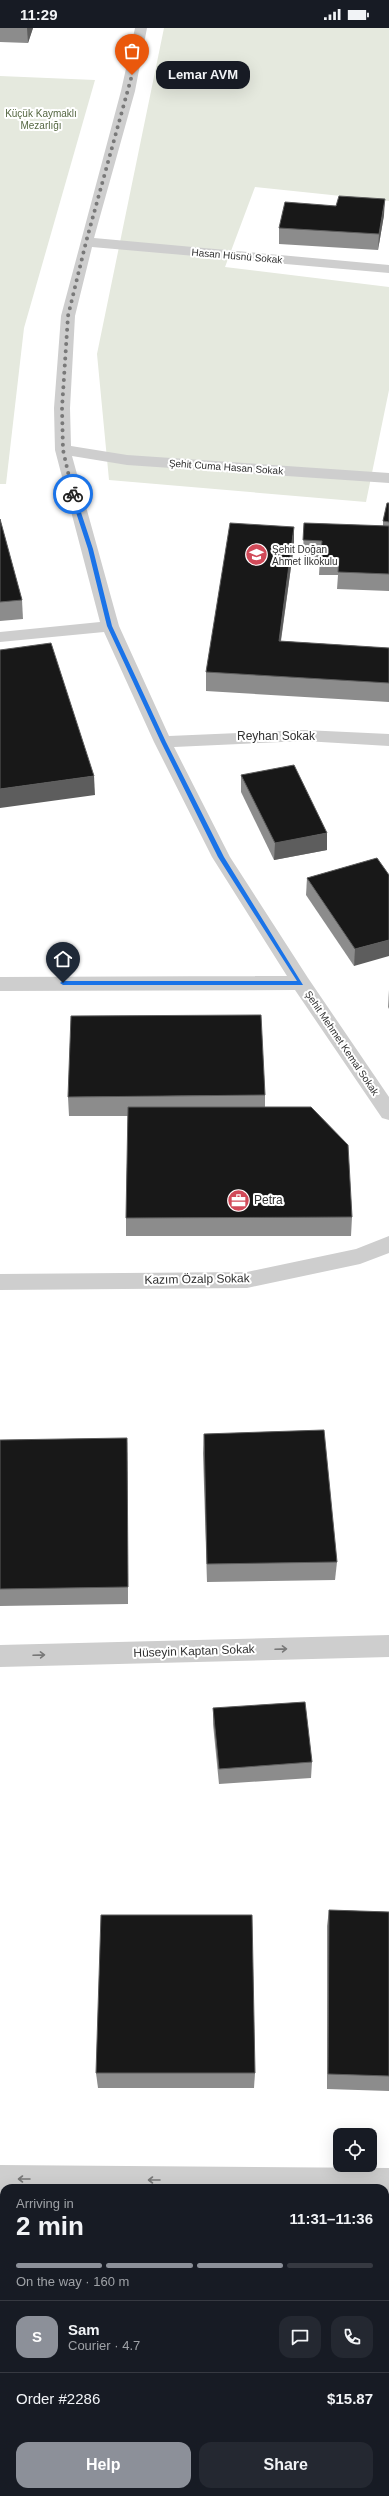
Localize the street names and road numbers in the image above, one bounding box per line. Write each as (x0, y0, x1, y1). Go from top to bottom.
street label: Hasan Hüsnü Sokak (191, 247, 284, 266)
street label: Şehit Cuma Hasan Sokak (168, 458, 284, 477)
street label: Reyhan Sokak (237, 729, 316, 743)
street label: Şehit Mehmet Kemal Sokak (303, 989, 382, 1098)
street label: Kazım Özalp Sokak (144, 1271, 251, 1287)
street label: Hüseyin Kaptan Sokak (133, 1642, 256, 1660)

